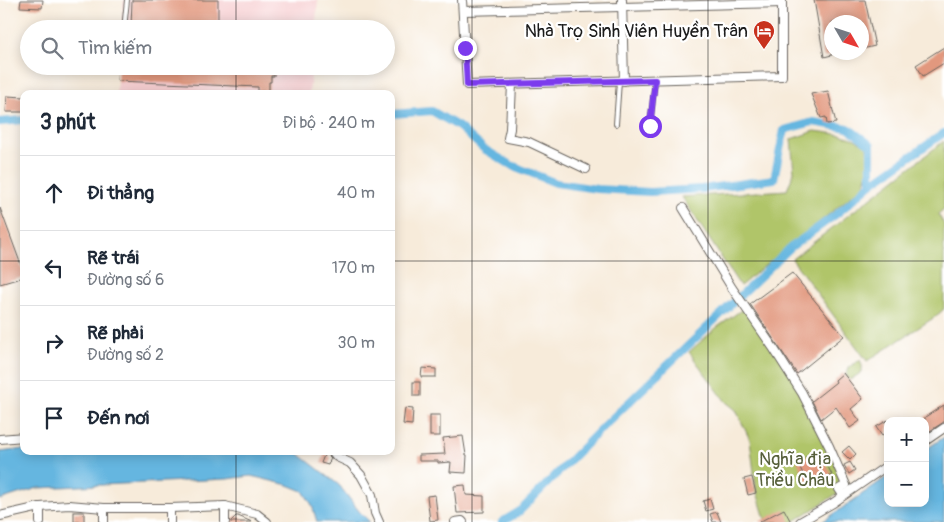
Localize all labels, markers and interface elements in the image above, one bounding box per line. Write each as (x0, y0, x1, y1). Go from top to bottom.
north arrow (824, 15, 869, 60)
hotel icon: Nhà Trọ Sinh Viên Huyền Trân (752, 19, 776, 50)
search box (20, 20, 395, 75)
place label: Nhà Trọ Sinh Viên Huyền Trân (525, 20, 748, 43)
icon: search (38, 34, 66, 62)
text: Tìm kiếm (78, 36, 152, 60)
route end (454, 37, 477, 60)
text: 3 phút (40, 109, 95, 136)
text: Đi bộ · 240 m (282, 113, 375, 133)
route start (639, 115, 662, 138)
icon: ahead (40, 179, 68, 207)
text: Đi thẳng (87, 181, 154, 205)
text: 40 m (337, 183, 375, 203)
text: Rẽ trái (87, 246, 139, 270)
icon: left (40, 254, 68, 282)
text: 170 m (332, 258, 375, 278)
text: Đường số 6 (87, 270, 164, 290)
text: Rẽ phải (87, 321, 143, 345)
icon: right (40, 329, 68, 357)
text: 30 m (337, 333, 375, 353)
text: Đường số 2 (87, 345, 164, 365)
icon: arrive (40, 404, 68, 432)
text: Đến nơi (87, 406, 149, 430)
map controls (884, 417, 929, 507)
button: + (884, 417, 929, 462)
park label: Nghĩa địa Triều Châu (756, 448, 834, 492)
button: − (884, 462, 929, 507)

